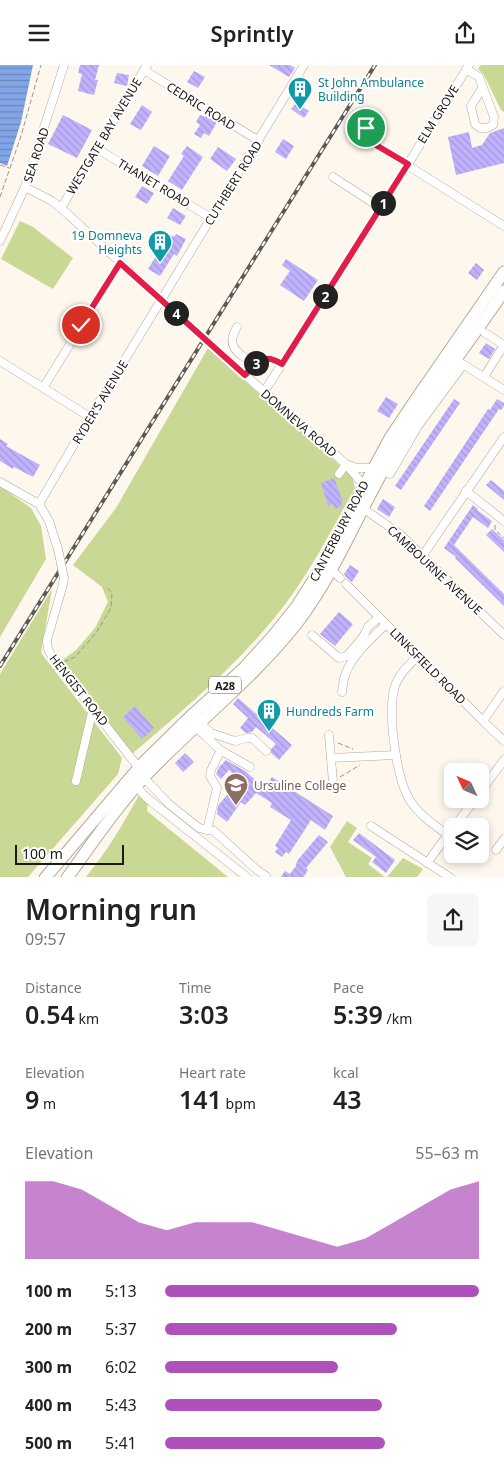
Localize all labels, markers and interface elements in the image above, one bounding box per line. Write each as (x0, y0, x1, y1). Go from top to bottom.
text: Sprintly (211, 18, 293, 48)
icon: menu (25, 19, 53, 47)
icon: share (451, 19, 479, 47)
place label: St John Ambulance Building (318, 74, 424, 105)
street label: WESTGATE BAY AVENUE (62, 75, 146, 197)
building icon: St John Ambulance Building (287, 76, 313, 110)
street label: CEDRIC ROAD (163, 78, 239, 134)
street label: ELM GROVE (413, 81, 463, 147)
pin (345, 107, 387, 149)
icon: arrive (352, 114, 380, 142)
street label: SEA ROAD (19, 125, 53, 185)
street label: CUTHBERT ROAD (200, 137, 266, 229)
street label: THANET ROAD (115, 155, 194, 211)
pin: 1 (370, 191, 396, 215)
text: 1 (379, 194, 388, 213)
place label: 19 Domneva Heights (71, 227, 142, 258)
building icon: 19 Domneva Heights (147, 229, 173, 263)
pin: 2 (312, 283, 338, 309)
text: 2 (321, 287, 330, 306)
pin: 4 (164, 301, 188, 325)
pin (60, 304, 102, 346)
text: 4 (172, 304, 181, 323)
icon: check (67, 311, 95, 339)
pin: 3 (244, 351, 268, 375)
text: 3 (252, 354, 261, 373)
street label: RYDER'S AVENUE (68, 357, 132, 447)
street label: DOMNEVA ROAD (257, 385, 341, 461)
street label: CANTERBURY ROAD (305, 477, 373, 585)
street label: CAMBOURNE AVENUE (384, 521, 486, 619)
street label: LINKSFIELD ROAD (386, 624, 470, 708)
street label: HENGIST ROAD (46, 651, 113, 730)
road number: A28 (209, 677, 241, 693)
building icon: Hundreds Farm (256, 698, 282, 732)
place label: Hundreds Farm (286, 703, 374, 720)
north arrow (444, 763, 489, 807)
map controls (444, 763, 489, 863)
school or university icon: Ursuline College (223, 772, 249, 806)
place label: Ursuline College (254, 777, 347, 794)
button: layers (444, 818, 489, 863)
scale bar (15, 843, 124, 866)
text: 100 m (22, 844, 63, 863)
text: Morning run (25, 890, 197, 928)
button: share (427, 894, 479, 946)
text: 09:57 (25, 928, 66, 950)
text: Distance (25, 978, 82, 997)
text: Time (179, 978, 211, 997)
text: Pace (333, 978, 364, 997)
text: 0.54 (25, 997, 75, 1031)
text: 3:03 (179, 997, 229, 1031)
text: 5:39 (333, 997, 383, 1031)
text: km (75, 1009, 99, 1028)
text: /km (383, 1009, 412, 1028)
text: Elevation (25, 1063, 85, 1082)
text: Heart rate (179, 1063, 246, 1082)
text: kcal (333, 1063, 359, 1082)
text: 9 (25, 1082, 39, 1116)
text: 141 (179, 1082, 222, 1116)
text: 43 (333, 1082, 362, 1116)
text: m (39, 1094, 56, 1113)
text: bpm (222, 1094, 256, 1113)
text: Elevation (25, 1142, 93, 1164)
text: 55–63 m (415, 1142, 479, 1164)
text: 100 m (25, 1280, 72, 1302)
text: 5:13 (105, 1280, 137, 1302)
text: 200 m (25, 1318, 72, 1340)
text: 5:37 (105, 1318, 137, 1340)
text: 300 m (25, 1356, 72, 1378)
text: 6:02 (105, 1356, 137, 1378)
text: 400 m (25, 1394, 72, 1416)
text: 5:43 (105, 1394, 137, 1416)
text: 500 m (25, 1432, 72, 1454)
text: 5:41 (105, 1432, 137, 1454)

